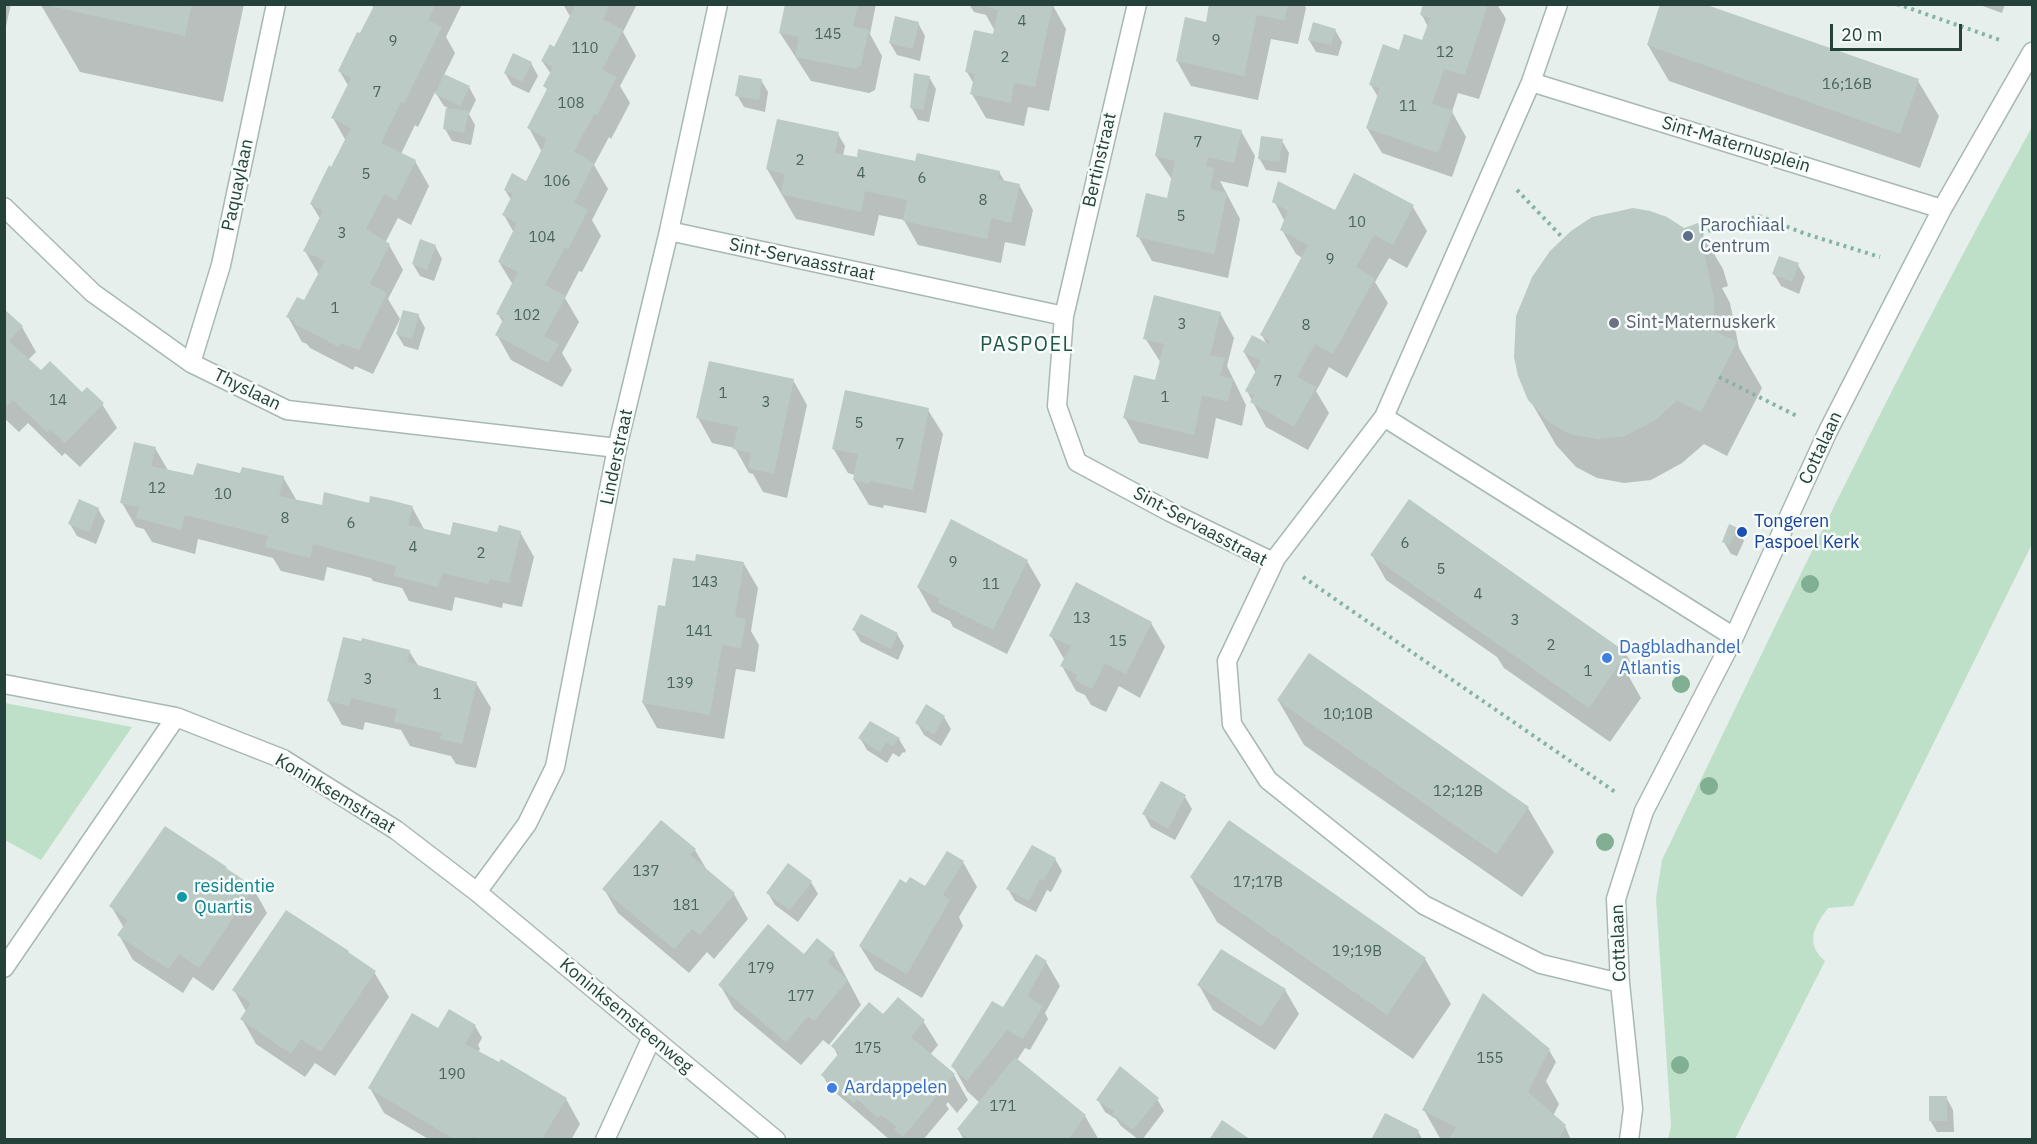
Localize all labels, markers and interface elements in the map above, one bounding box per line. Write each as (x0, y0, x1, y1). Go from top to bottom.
scale bar (1833, 12, 1965, 50)
house number: 4 (1018, 13, 1026, 31)
text: 20 m (1841, 23, 1883, 46)
house number: 145 (815, 26, 841, 44)
house number: 9 (1212, 32, 1220, 50)
house number: 9 (389, 33, 397, 51)
house number: 110 (572, 40, 598, 58)
house number: 12 (1436, 44, 1454, 62)
house number: 2 (1001, 49, 1009, 67)
house number: 16;16B (1822, 76, 1872, 94)
house number: 7 (373, 84, 381, 102)
house number: 108 (558, 95, 584, 113)
house number: 11 (1399, 98, 1417, 116)
street label: Bertinstraat (1079, 111, 1121, 209)
street label: Sint-Maternusplein (1659, 112, 1813, 178)
house number: 7 (1194, 134, 1202, 152)
street label: Paquaylaan (218, 137, 258, 233)
house number: 2 (796, 152, 804, 170)
house number: 4 (857, 165, 865, 183)
house number: 5 (362, 166, 370, 184)
house number: 6 (918, 170, 926, 188)
house number: 106 (544, 173, 570, 191)
house number: 8 (979, 192, 987, 210)
house number: 5 (1177, 208, 1185, 226)
house number: 10 (1348, 214, 1366, 232)
place label: Parochiaal Centrum (1700, 215, 1785, 258)
house number: 3 (338, 225, 346, 243)
house number: 104 (529, 229, 555, 247)
marker: Parochiaal Centrum (1681, 229, 1695, 243)
street label: Sint-Servaasstraat (727, 234, 877, 286)
house number: 9 (1326, 251, 1334, 269)
house number: 1 (331, 300, 339, 318)
house number: 102 (514, 307, 540, 325)
place label: Sint-Maternuskerk (1626, 312, 1776, 334)
house number: 3 (1178, 316, 1186, 334)
marker: Sint-Maternuskerk (1607, 316, 1621, 330)
house number: 8 (1302, 317, 1310, 335)
district label: PASPOEL (980, 333, 1074, 357)
street label: Thyslaan (210, 364, 284, 416)
house number: 7 (1274, 373, 1282, 391)
house number: 1 (719, 385, 727, 403)
house number: 1 (1161, 389, 1169, 407)
house number: 14 (49, 392, 67, 410)
house number: 3 (762, 394, 770, 412)
street label: Linderstraat (596, 407, 638, 507)
street label: Cottalaan (1795, 408, 1847, 488)
house number: 5 (855, 415, 863, 433)
house number: 7 (896, 436, 904, 454)
house number: 12 (148, 480, 166, 498)
street label: Sint-Servaasstraat (1129, 483, 1271, 571)
house number: 10 (214, 486, 232, 504)
house number: 8 (281, 510, 289, 528)
place label: Tongeren Paspoel Kerk (1754, 511, 1860, 554)
house number: 6 (347, 515, 355, 533)
marker: Tongeren Paspoel Kerk (1735, 525, 1749, 539)
house number: 6 (1401, 535, 1409, 553)
house number: 4 (409, 539, 417, 557)
house number: 2 (477, 545, 485, 563)
house number: 9 (949, 554, 957, 572)
house number: 5 (1437, 561, 1445, 579)
house number: 143 (692, 574, 718, 592)
house number: 11 (982, 576, 1000, 594)
house number: 4 (1474, 586, 1482, 604)
house number: 13 (1073, 610, 1091, 628)
house number: 3 (1511, 612, 1519, 630)
house number: 141 (686, 623, 712, 641)
house number: 15 (1109, 633, 1127, 651)
house number: 2 (1547, 637, 1555, 655)
place label: Dagbladhandel Atlantis (1619, 637, 1741, 680)
marker: Dagbladhandel Atlantis (1600, 651, 1614, 665)
house number: 1 (1584, 663, 1592, 681)
house number: 3 (364, 671, 372, 689)
house number: 139 (667, 675, 693, 693)
house number: 1 (433, 686, 441, 704)
house number: 10;10B (1323, 706, 1373, 724)
street label: Koninksemstraat (271, 750, 399, 838)
house number: 12;12B (1433, 783, 1483, 801)
house number: 137 (633, 863, 659, 881)
house number: 17;17B (1233, 874, 1283, 892)
place label: residentie Quartis (194, 876, 275, 918)
marker: residentie Quartis (175, 890, 189, 904)
house number: 181 (673, 897, 699, 915)
street label: Cottalaan (1607, 904, 1631, 982)
house number: 19;19B (1332, 943, 1382, 961)
street label: Koninksemsteenweg (555, 954, 697, 1078)
house number: 179 (748, 960, 774, 978)
house number: 177 (788, 988, 814, 1006)
house number: 175 (855, 1040, 881, 1058)
house number: 155 (1477, 1050, 1503, 1068)
house number: 190 (439, 1066, 465, 1084)
place label: Aardappelen (844, 1077, 948, 1099)
marker: Aardappelen (825, 1081, 839, 1095)
house number: 171 (990, 1098, 1016, 1116)

